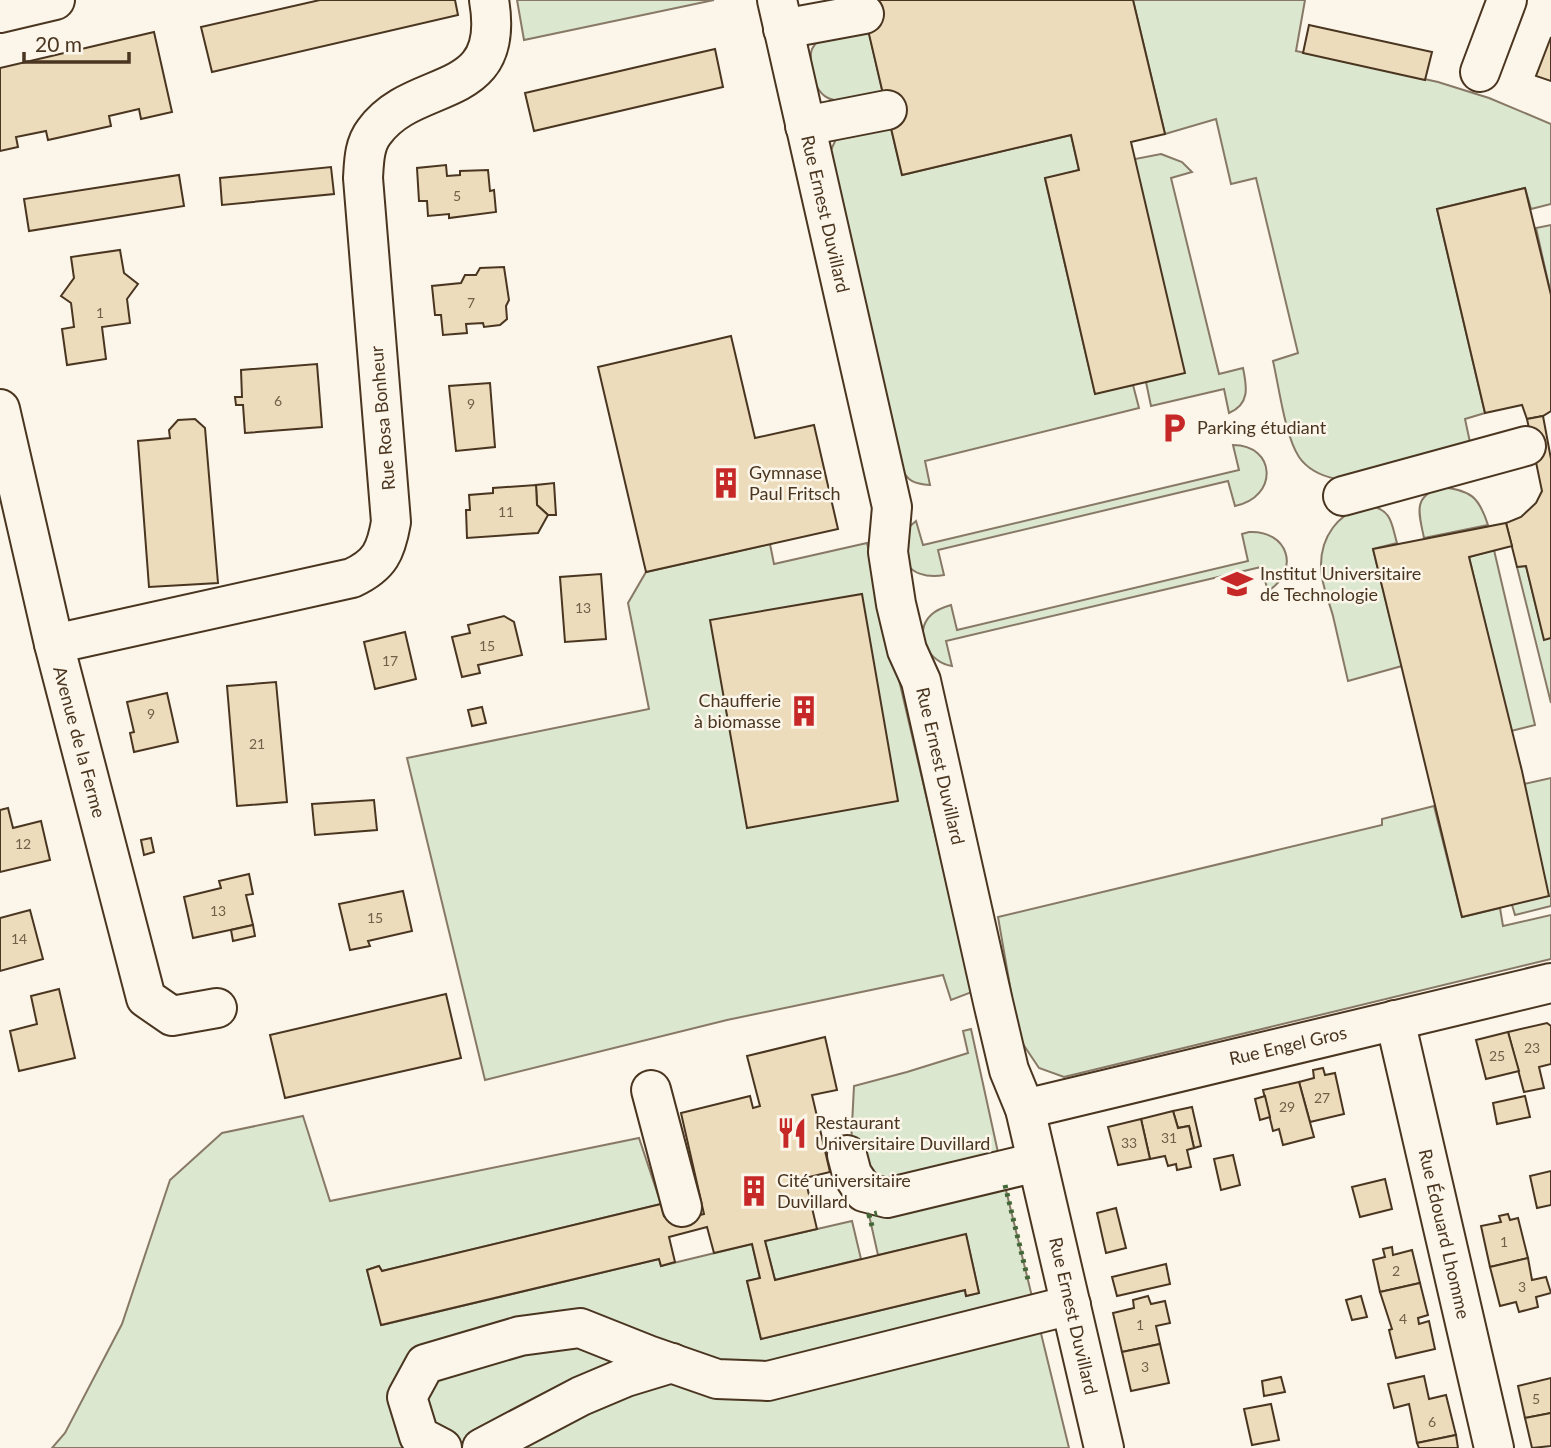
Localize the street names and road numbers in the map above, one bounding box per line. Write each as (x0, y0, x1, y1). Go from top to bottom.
street label: Rue Ernest Duvillard (797, 133, 855, 295)
street label: Rue Rosa Bonheur (365, 344, 399, 491)
street label: Avenue de la Ferme (49, 664, 111, 820)
street label: Rue Ernest Duvillard (912, 685, 970, 847)
street label: Rue Engel Gros (1227, 1021, 1349, 1069)
street label: Rue Édouard Lhomme (1415, 1147, 1475, 1321)
street label: Rue Ernest Duvillard (1045, 1235, 1103, 1397)

